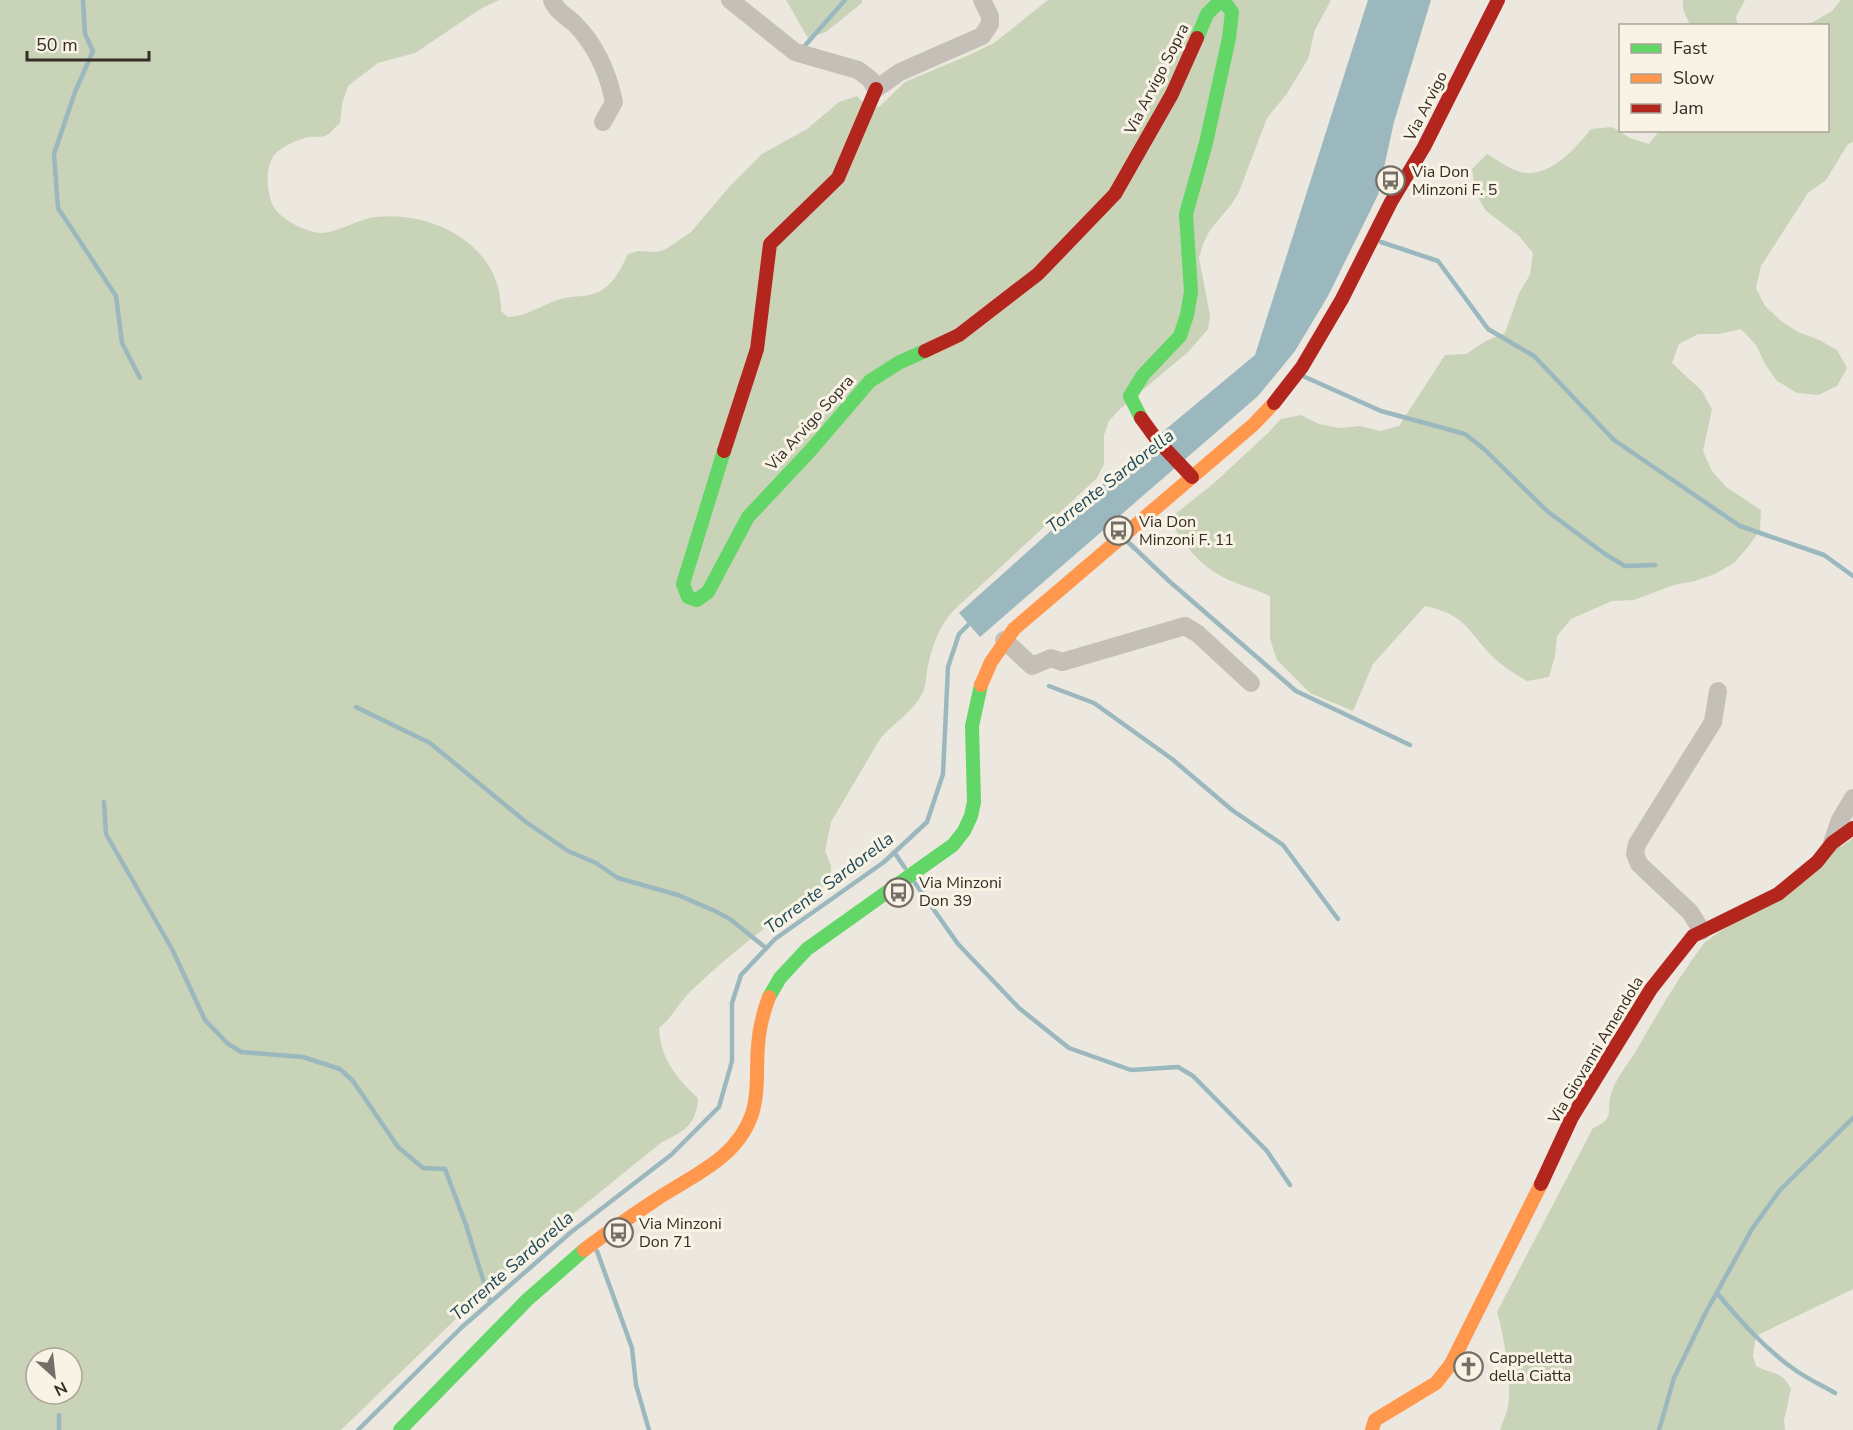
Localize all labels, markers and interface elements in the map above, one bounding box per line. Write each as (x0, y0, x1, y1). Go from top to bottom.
street label: Via Arvigo Sopra (1119, 20, 1194, 139)
scale bar (27, 24, 148, 62)
legend (1619, 24, 1829, 132)
text: 50 m (36, 33, 78, 57)
text: Fast (1673, 36, 1708, 60)
text: Slow (1673, 66, 1714, 90)
street label: Via Arvigo (1399, 67, 1453, 145)
text: Jam (1672, 96, 1704, 120)
place label: Via Don Minzoni F. 5 (1411, 161, 1497, 201)
bus stop icon: Via Don Minzoni F. 5 (1375, 165, 1407, 197)
street label: Via Arvigo Sopra (760, 370, 859, 476)
water label: Torrente Sardorella (1041, 424, 1179, 538)
place label: Via Don Minzoni F. 11 (1138, 511, 1234, 551)
bus stop icon: Via Don Minzoni F. 11 (1102, 515, 1134, 547)
water label: Torrente Sardorella (759, 826, 899, 940)
place label: Via Minzoni Don 39 (918, 872, 1002, 912)
bus stop icon: Via Minzoni Don 39 (882, 876, 914, 908)
street label: Via Giovanni Amendola (1543, 972, 1649, 1129)
water label: Torrente Sardorella (445, 1206, 579, 1326)
place label: Via Minzoni Don 71 (638, 1213, 722, 1253)
bus stop icon: Via Minzoni Don 71 (602, 1217, 634, 1249)
north arrow (24, 1346, 84, 1406)
place label: Cappelletta della Ciatta (1489, 1347, 1573, 1387)
church icon: Cappelletta della Ciatta (1452, 1351, 1484, 1383)
text: N (50, 1376, 71, 1401)

